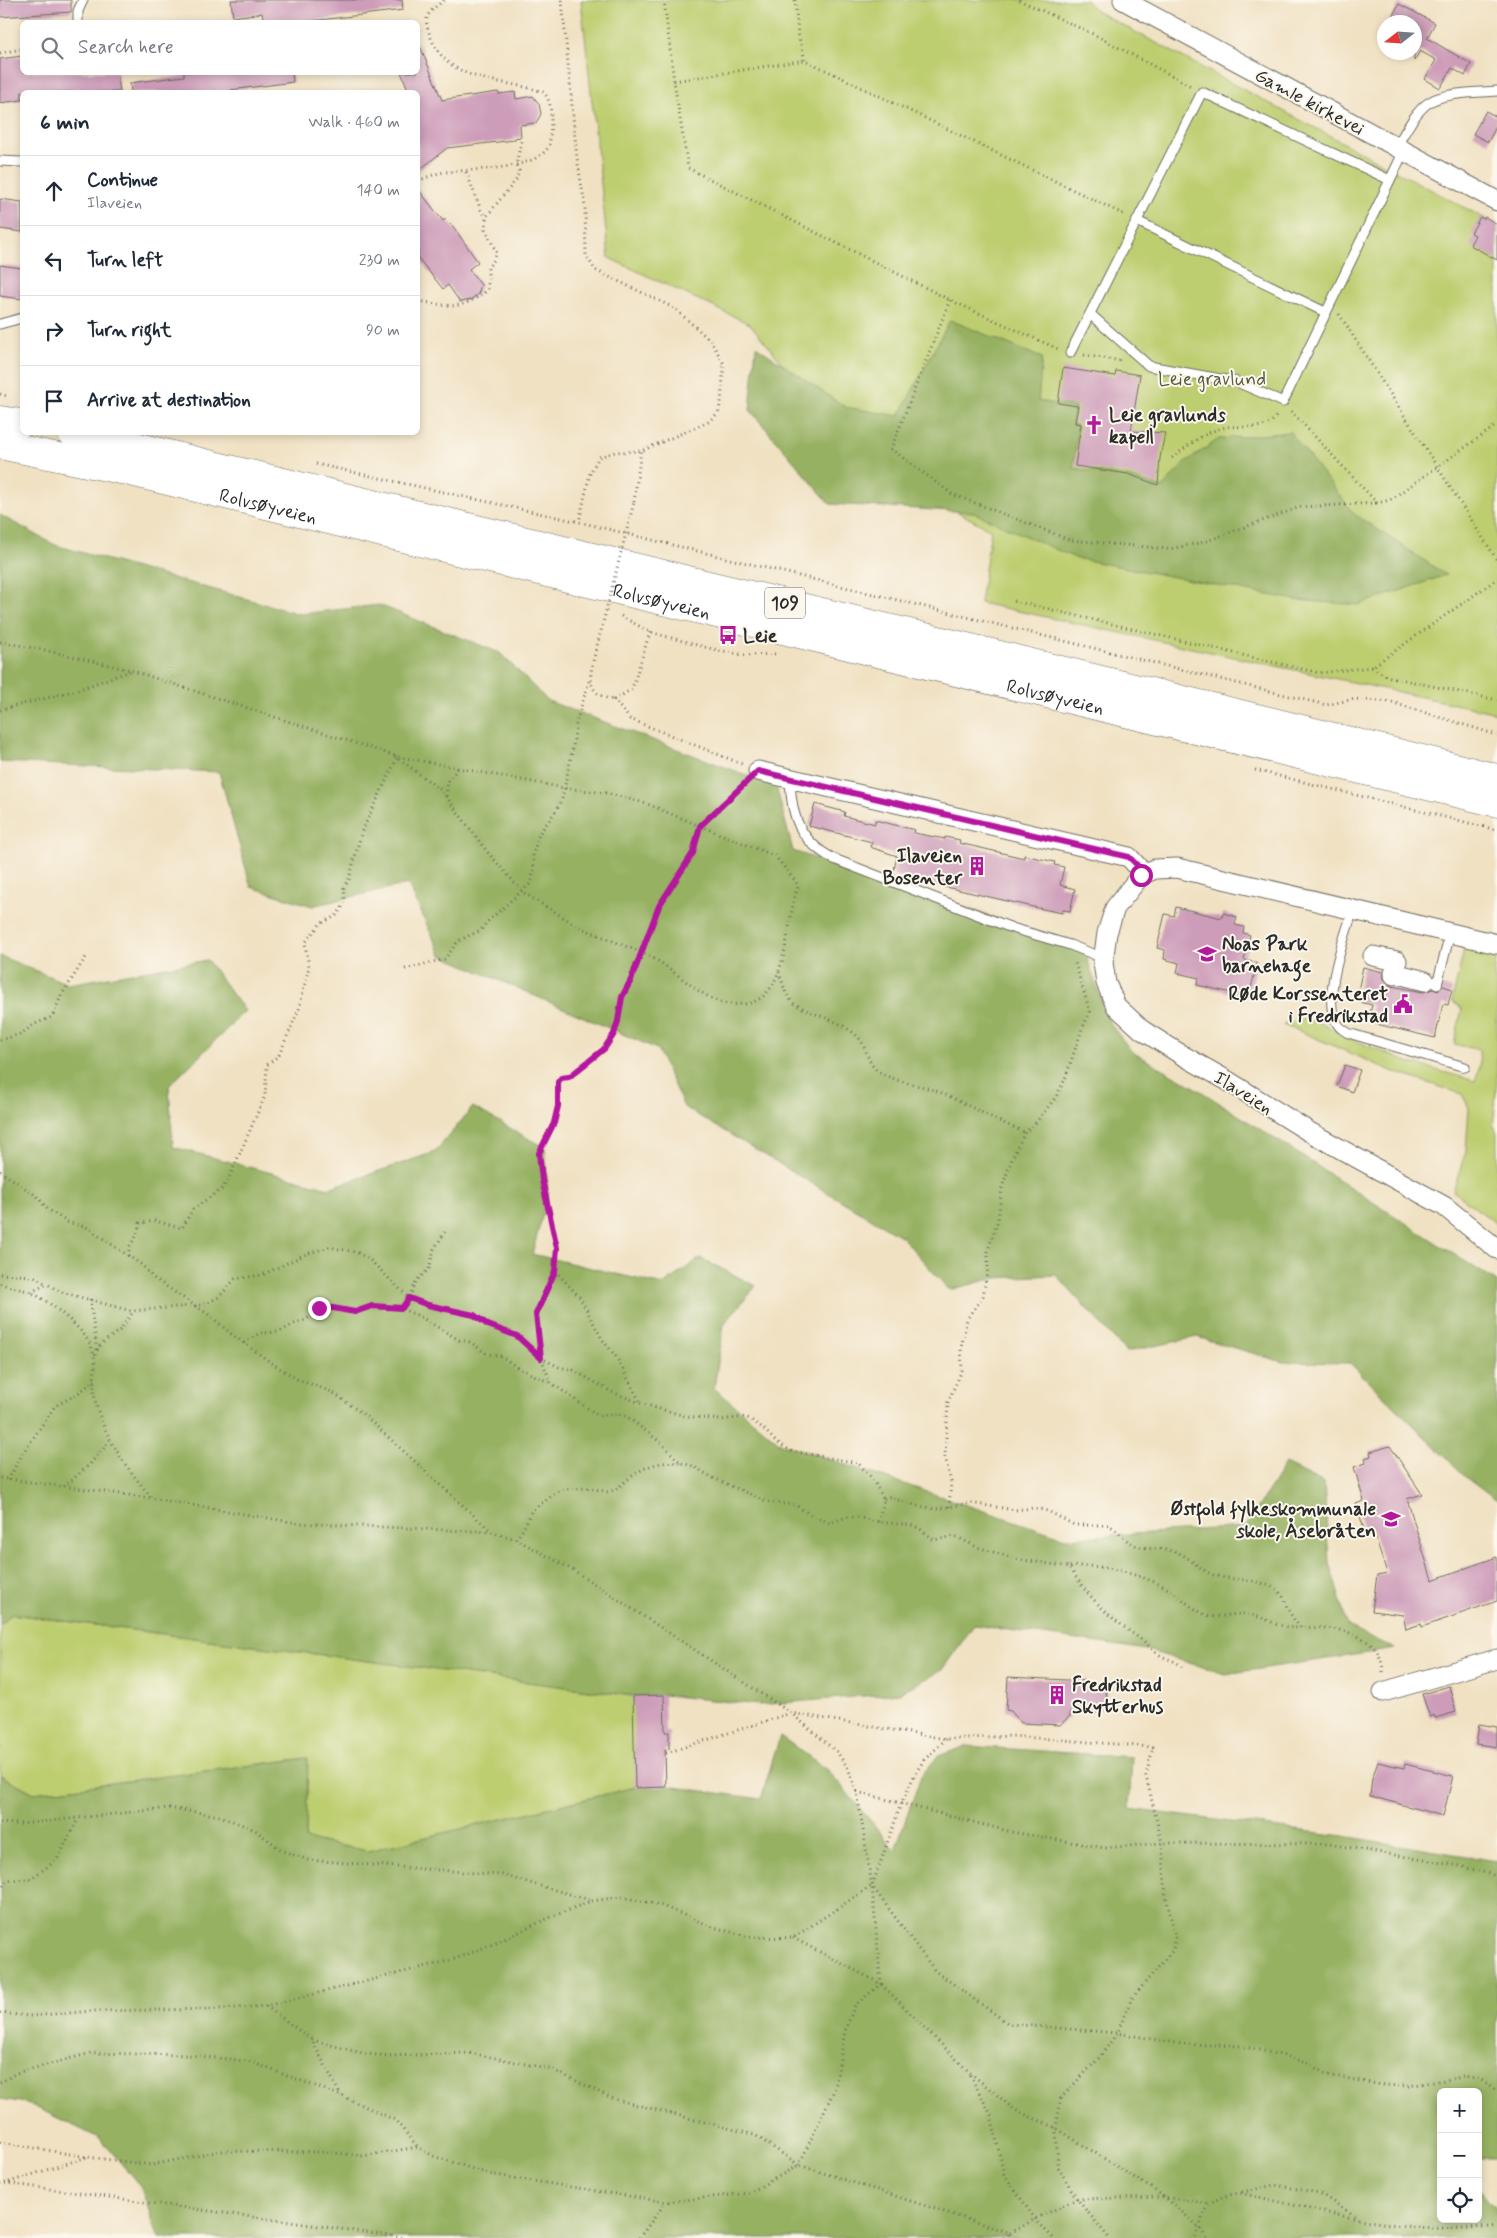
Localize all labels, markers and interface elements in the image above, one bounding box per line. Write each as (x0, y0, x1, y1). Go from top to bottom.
north arrow (1377, 15, 1422, 60)
search box (20, 20, 420, 75)
icon: search (38, 34, 66, 62)
text: Search here (78, 35, 174, 60)
street label: Gamle kirkevei (1250, 63, 1368, 142)
text: 6 min (40, 109, 90, 137)
text: Walk · 460 m (308, 112, 400, 133)
text: Continue (87, 168, 158, 193)
icon: ahead (40, 177, 68, 205)
text: 140 m (356, 180, 400, 201)
text: Ilaveien (87, 193, 142, 214)
icon: left (40, 247, 68, 275)
text: Turn left (87, 248, 163, 273)
text: 230 m (359, 250, 400, 271)
icon: right (40, 317, 68, 345)
text: Turn right (87, 318, 171, 343)
text: 90 m (366, 320, 400, 341)
park label: Leie gravlund (1158, 367, 1266, 393)
icon: arrive (40, 387, 68, 415)
text: Arrive at destination (87, 388, 251, 413)
place label: Leie gravlunds kapell (1109, 403, 1226, 450)
church icon: Leie gravlunds kapell (1083, 414, 1105, 436)
street label: Rolvsøyveien (216, 483, 319, 531)
street label: Rolvsøyveien (610, 578, 713, 626)
road number: 109 (765, 588, 805, 618)
bus stop icon: Leie (717, 624, 739, 646)
place label: Leie (743, 624, 778, 649)
street label: Rolvsøyveien (1004, 674, 1107, 721)
place label: Ilaveien Bosenter (883, 844, 963, 891)
building icon: Ilaveien Bosenter (966, 855, 988, 877)
route start (1130, 864, 1153, 887)
place label: Noas Park barnehage (1222, 932, 1312, 982)
school or university icon: Noas Park barnehage (1196, 943, 1218, 965)
place label: Røde Korssenteret i Fredrikstad (1229, 982, 1388, 1029)
public building icon: Røde Korssenteret i Fredrikstad (1392, 993, 1414, 1015)
street label: Ilaveien (1209, 1065, 1278, 1121)
route end (308, 1297, 331, 1320)
place label: Østfold fylkeskommunale skole, Åsebråten (1171, 1497, 1376, 1544)
school or university icon: Østfold fylkeskommunale skole, Åsebråten (1380, 1508, 1402, 1530)
place label: Fredrikstad Skytterhus (1072, 1673, 1164, 1720)
building icon: Fredrikstad Skytterhus (1046, 1684, 1068, 1706)
map controls (1437, 2088, 1482, 2223)
button: + (1437, 2088, 1482, 2133)
button: − (1437, 2133, 1482, 2178)
button: locate (1437, 2178, 1482, 2223)

